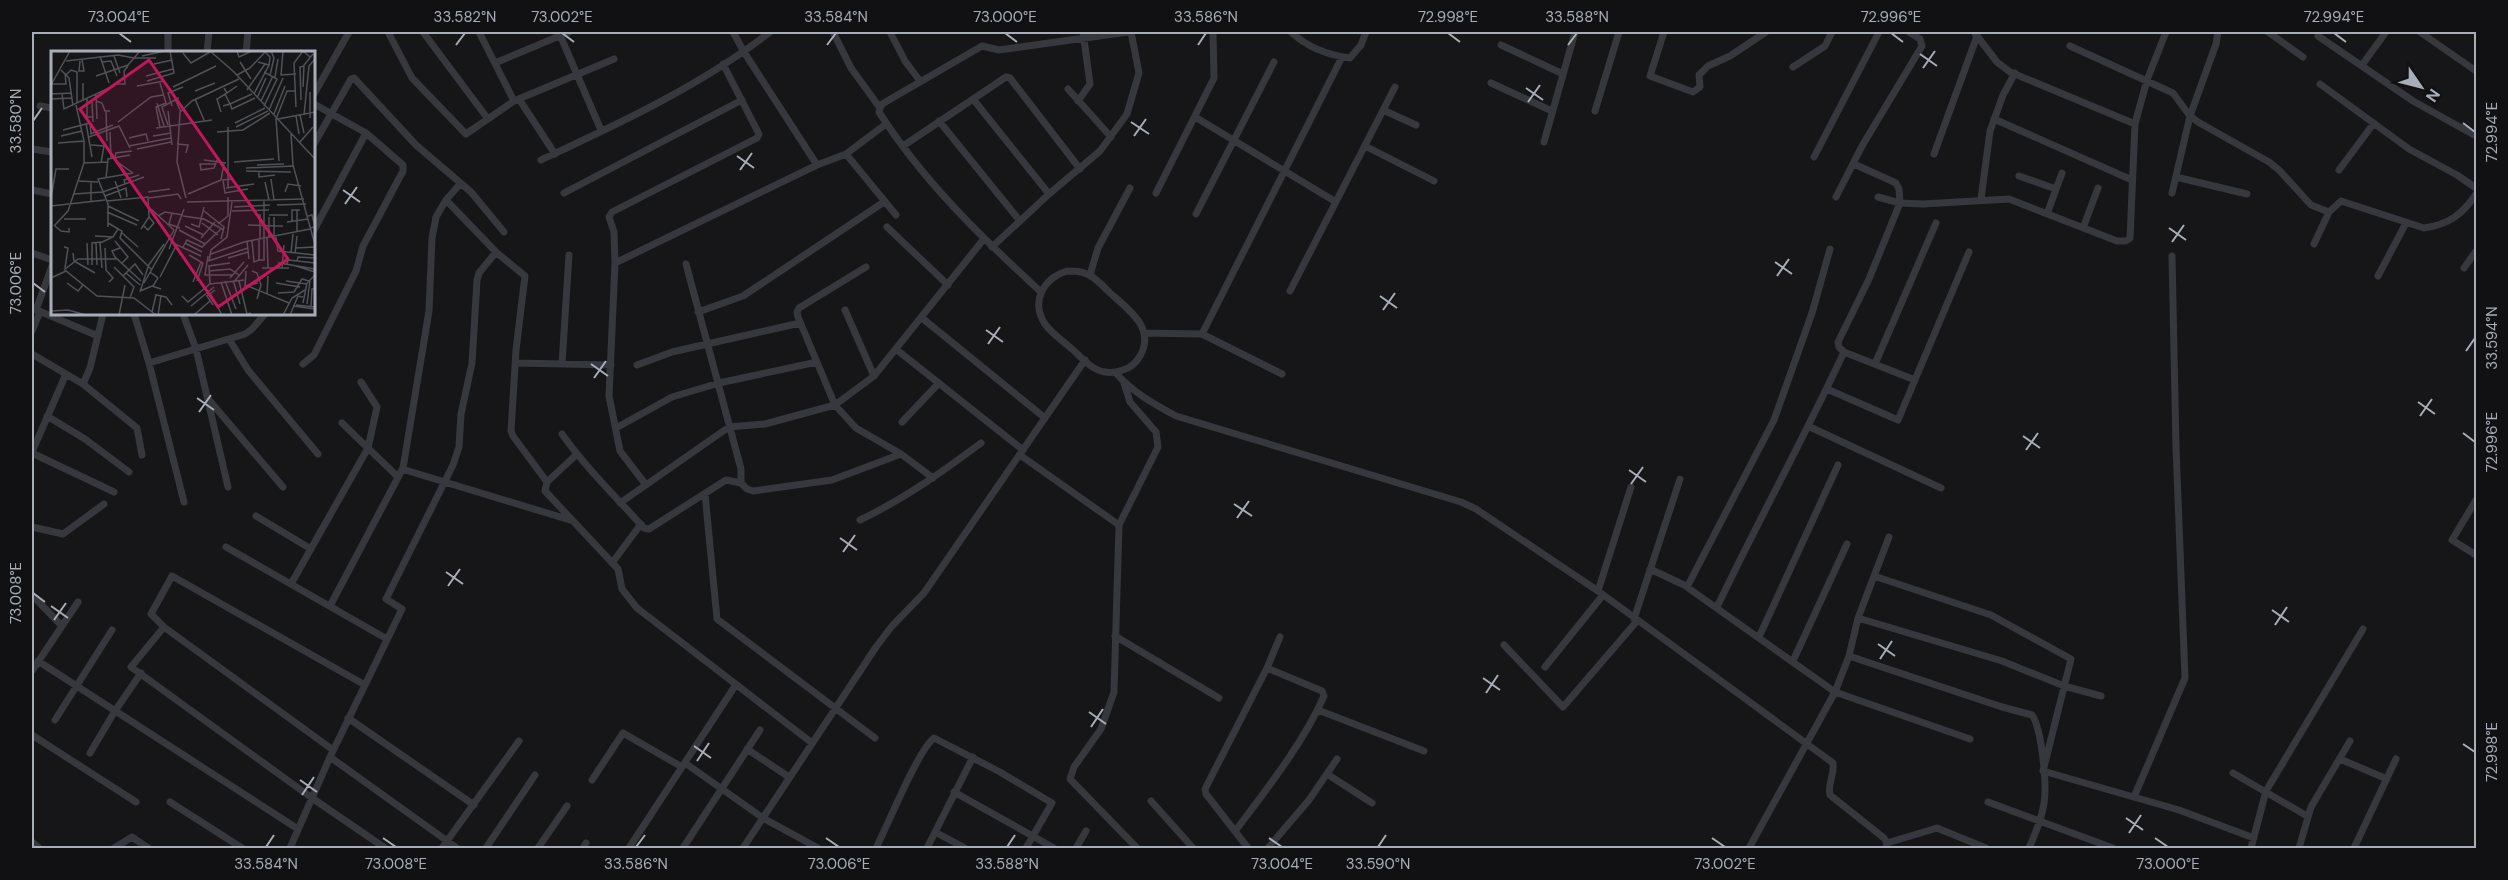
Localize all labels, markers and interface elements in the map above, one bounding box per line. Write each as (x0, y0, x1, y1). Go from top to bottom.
text: 73.004°E (88, 7, 150, 27)
text: 33.582°N (434, 7, 496, 27)
text: 73.002°E (531, 7, 593, 27)
text: 33.584°N (804, 7, 868, 27)
text: 73.000°E (973, 7, 1037, 27)
text: 33.586°N (1174, 7, 1238, 27)
text: 72.998°E (1418, 7, 1478, 27)
text: 33.588°N (1545, 7, 1609, 27)
text: 72.996°E (1861, 7, 1921, 27)
text: 72.994°E (2304, 7, 2364, 27)
inset map (51, 51, 315, 315)
north arrow (2391, 57, 2451, 117)
text: N (2421, 85, 2445, 106)
text: 33.580°N (6, 89, 26, 153)
text: 72.994°E (2482, 102, 2502, 162)
text: 73.006°E (6, 252, 26, 314)
text: 33.594°N (2482, 306, 2502, 370)
text: 72.996°E (2482, 412, 2502, 472)
text: 73.008°E (6, 562, 26, 624)
text: 72.998°E (2482, 722, 2502, 782)
text: 33.584°N (234, 854, 298, 874)
text: 73.008°E (365, 854, 427, 874)
text: 33.586°N (604, 854, 668, 874)
text: 73.006°E (808, 854, 870, 874)
text: 33.588°N (975, 854, 1039, 874)
text: 73.004°E (1251, 854, 1313, 874)
text: 33.590°N (1346, 854, 1410, 874)
text: 73.002°E (1694, 854, 1756, 874)
text: 73.000°E (2136, 854, 2200, 874)

